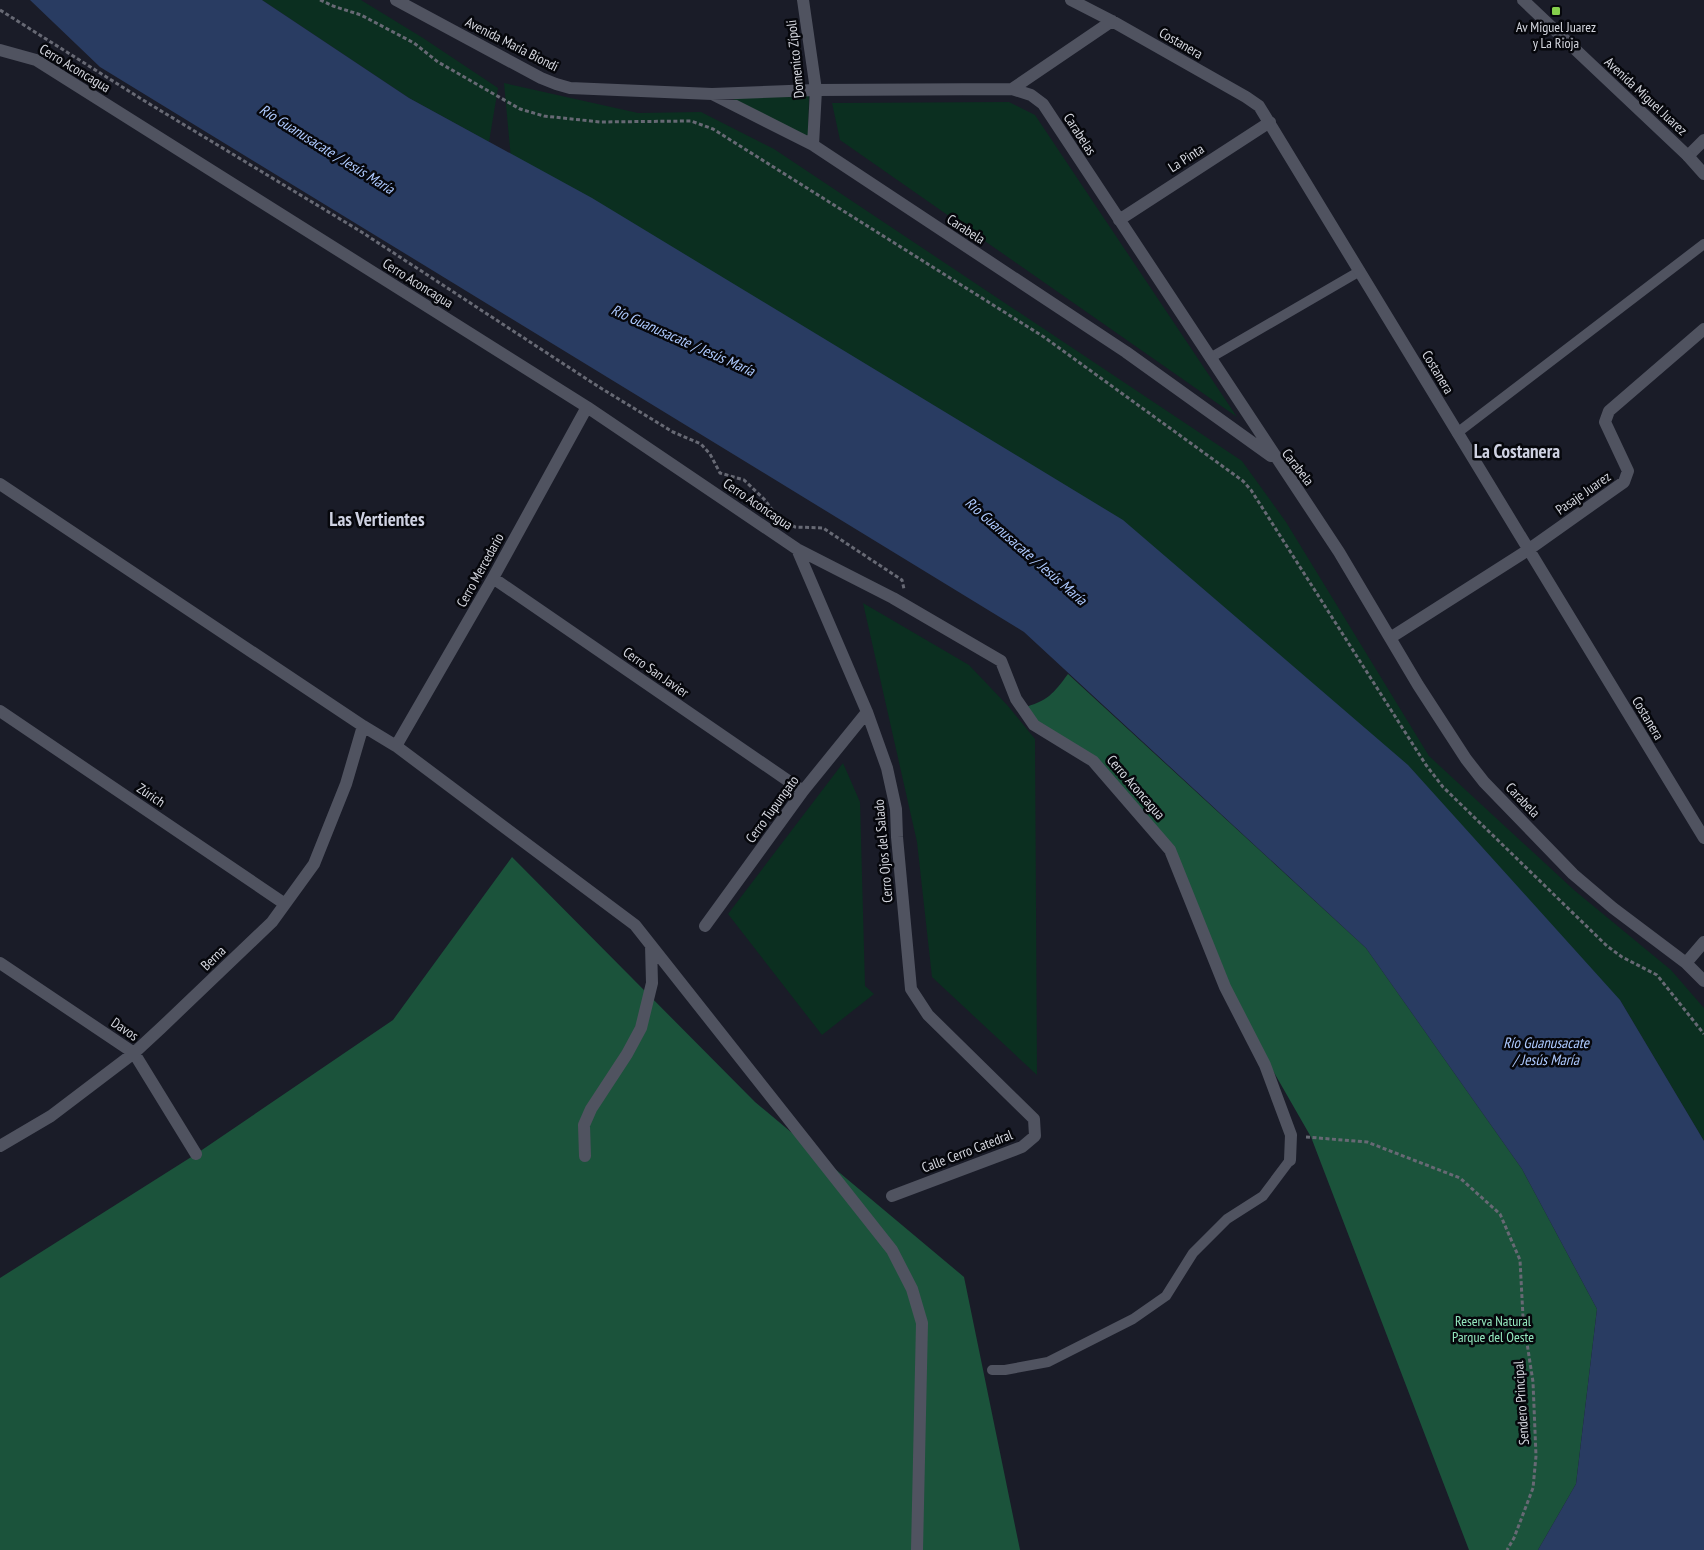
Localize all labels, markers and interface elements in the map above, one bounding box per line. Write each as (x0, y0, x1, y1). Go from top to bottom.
marker: Av Miguel Juarez y La Rioja (1550, 5, 1562, 17)
street label: Avenida María Biondi (462, 13, 562, 75)
place label: Av Miguel Juarez y La Rioja (1516, 18, 1596, 52)
street label: Domenico Zípoli (782, 19, 808, 99)
street label: Costanera (1156, 23, 1206, 63)
street label: Cerro Aconcagua (36, 40, 114, 96)
street label: Avenida Miguel Juarez (1601, 53, 1691, 139)
water label: Río Guanusacate / Jesús María (256, 100, 399, 199)
street label: Carabelas (1060, 110, 1100, 159)
street label: La Pinta (1165, 140, 1207, 176)
street label: Carabela (943, 210, 989, 248)
street label: Cerro Aconcagua (379, 254, 457, 312)
water label: Río Guanusacate / Jesús María (608, 300, 759, 381)
street label: Costanera (1418, 347, 1458, 397)
district label: La Costanera (1474, 439, 1560, 463)
street label: Carabela (1278, 445, 1318, 489)
street label: Pasaje Juarez (1552, 467, 1614, 519)
street label: Cerro Aconcagua (720, 474, 796, 534)
water label: Río Guanusacate / Jesús María (961, 493, 1091, 610)
district label: Las Vertientes (329, 507, 425, 531)
street label: Cerro Mercedario (452, 530, 508, 610)
street label: Cerro San Javier (620, 643, 693, 701)
street label: Costanera (1628, 693, 1668, 743)
street label: Cerro Aconcagua (1103, 751, 1169, 823)
street label: Cerro Tupungato (741, 772, 803, 846)
street label: Zúrich (133, 779, 169, 811)
street label: Carabela (1502, 779, 1544, 821)
street label: Cerro Ojos del Salado (870, 799, 896, 903)
street label: Berna (197, 942, 229, 974)
street label: Davos (108, 1013, 142, 1045)
water label: Río Guanusacate / Jesús María (1503, 1033, 1590, 1069)
street label: Calle Cerro Catedral (919, 1125, 1016, 1177)
park label: Reserva Natural Parque del Oeste (1452, 1312, 1534, 1346)
street label: Sendero Principal (1509, 1359, 1533, 1446)

